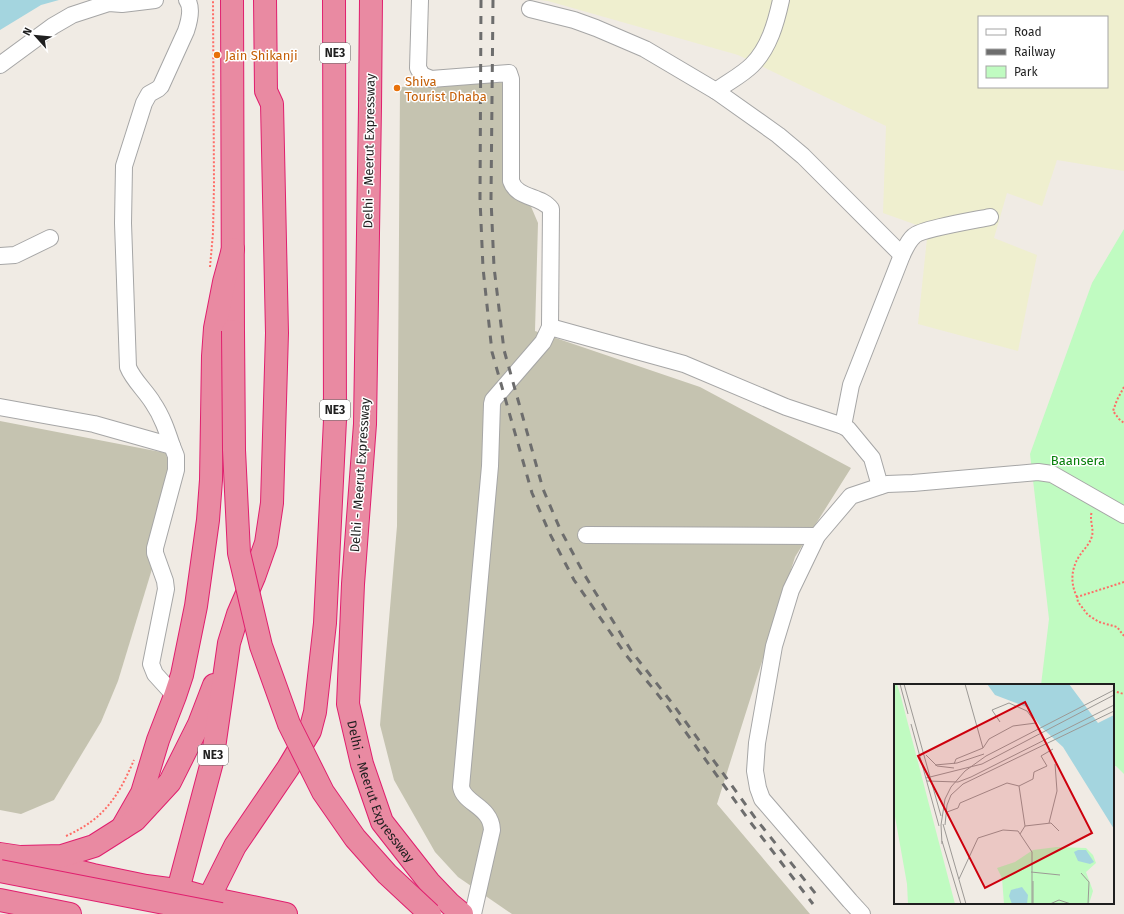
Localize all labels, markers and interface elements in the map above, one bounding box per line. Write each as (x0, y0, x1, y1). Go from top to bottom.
north arrow (16, 16, 56, 56)
legend (978, 16, 1108, 88)
text: N (20, 25, 35, 38)
text: Road (1014, 25, 1042, 39)
road number: NE3 (320, 43, 350, 63)
text: Railway (1014, 45, 1055, 59)
place label: Jain Shikanji (225, 48, 298, 63)
marker: Jain Shikanji (212, 50, 222, 60)
text: Park (1014, 65, 1038, 79)
street label: Delhi - Meerut Expressway (360, 73, 378, 228)
place label: Shiva Tourist Dhaba (405, 74, 487, 104)
marker: Shiva Tourist Dhaba (392, 83, 402, 93)
street label: Delhi - Meerut Expressway (347, 397, 373, 553)
road number: NE3 (320, 400, 350, 420)
park label: Baansera (1051, 453, 1105, 468)
inset map (894, 684, 1114, 904)
street label: Delhi - Meerut Expressway (345, 719, 418, 866)
road number: NE3 (198, 745, 228, 765)

